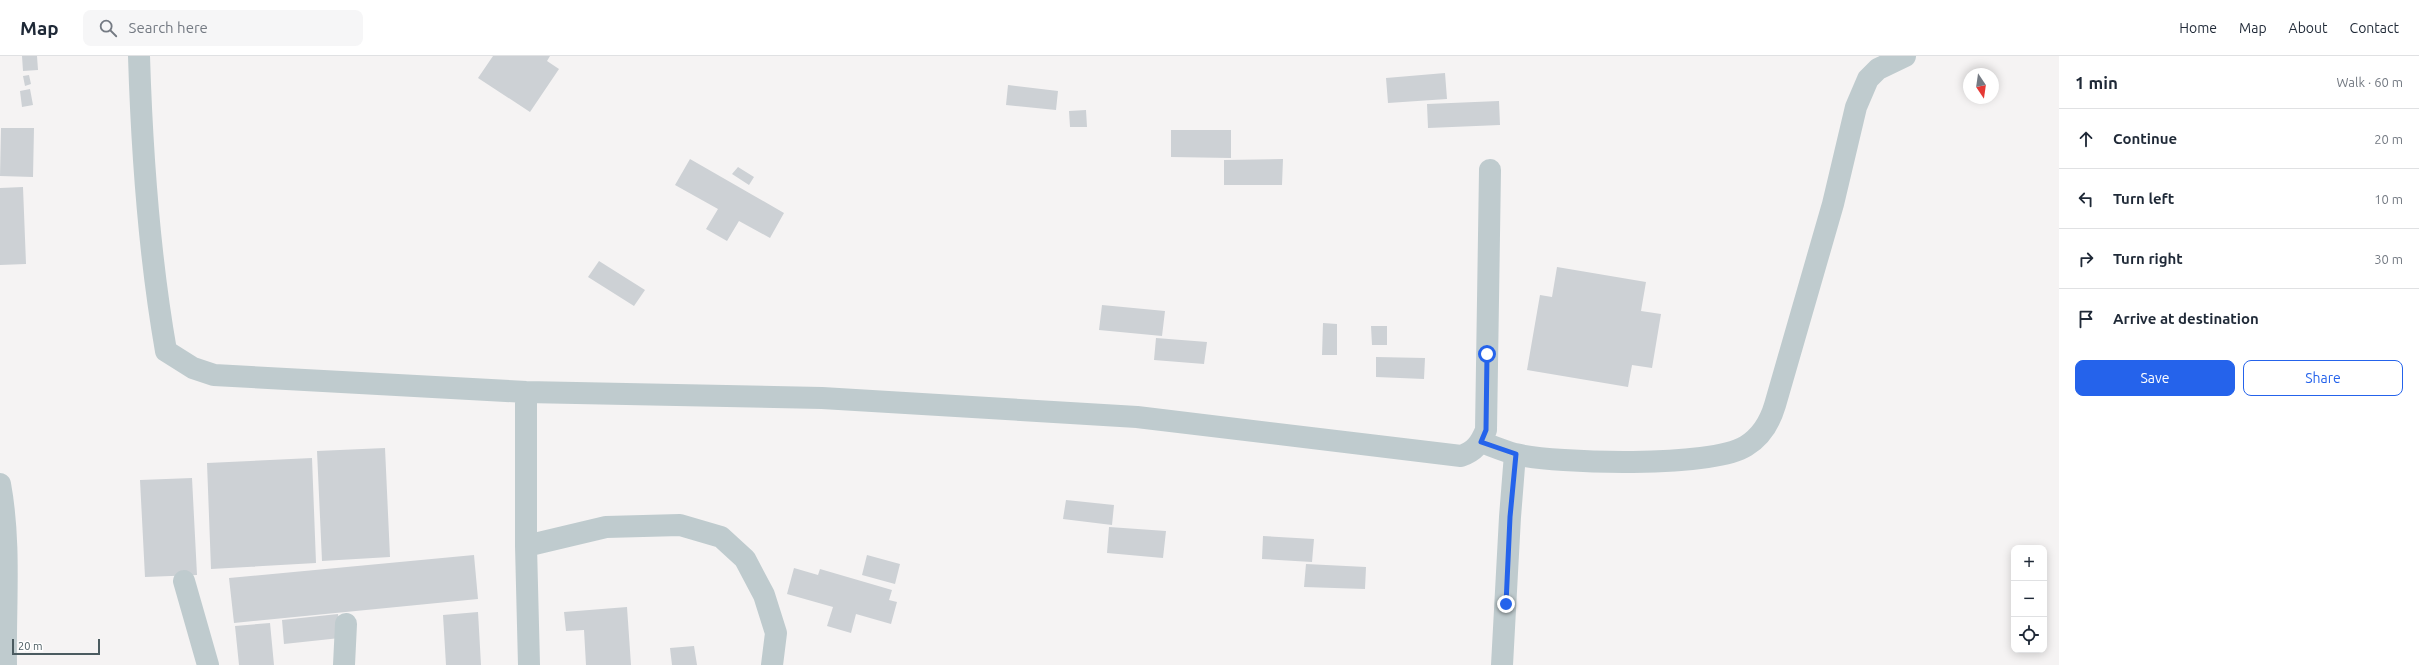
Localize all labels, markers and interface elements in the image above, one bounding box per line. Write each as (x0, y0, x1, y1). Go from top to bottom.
search box (83, 10, 363, 46)
text: Map (20, 17, 59, 39)
icon: search (97, 17, 119, 39)
text: Search here (129, 19, 208, 36)
text: Home (2179, 20, 2217, 36)
text: Map (2239, 20, 2267, 36)
text: About (2289, 20, 2328, 36)
text: Contact (2350, 20, 2399, 36)
north arrow (1963, 68, 1999, 104)
text: 1 min (2075, 73, 2118, 92)
text: Walk · 60 m (2337, 75, 2403, 89)
icon: ahead (2075, 128, 2097, 150)
text: Continue (2113, 130, 2177, 147)
text: 20 m (2374, 132, 2403, 146)
icon: left (2075, 188, 2097, 210)
text: Turn left (2113, 190, 2174, 207)
text: 10 m (2374, 192, 2403, 206)
icon: right (2075, 248, 2097, 270)
text: Turn right (2113, 250, 2183, 267)
text: 30 m (2374, 252, 2403, 266)
icon: arrive (2075, 308, 2097, 330)
text: Arrive at destination (2113, 310, 2259, 327)
route start (1478, 345, 1496, 363)
button: Save (2075, 360, 2235, 396)
button: Share (2243, 360, 2403, 396)
map controls (2011, 545, 2047, 653)
button: + (2011, 545, 2047, 581)
button: − (2011, 581, 2047, 617)
route end (1497, 595, 1515, 613)
button: locate (2011, 617, 2047, 653)
scale bar (12, 637, 100, 656)
text: 20 m (18, 640, 42, 652)

